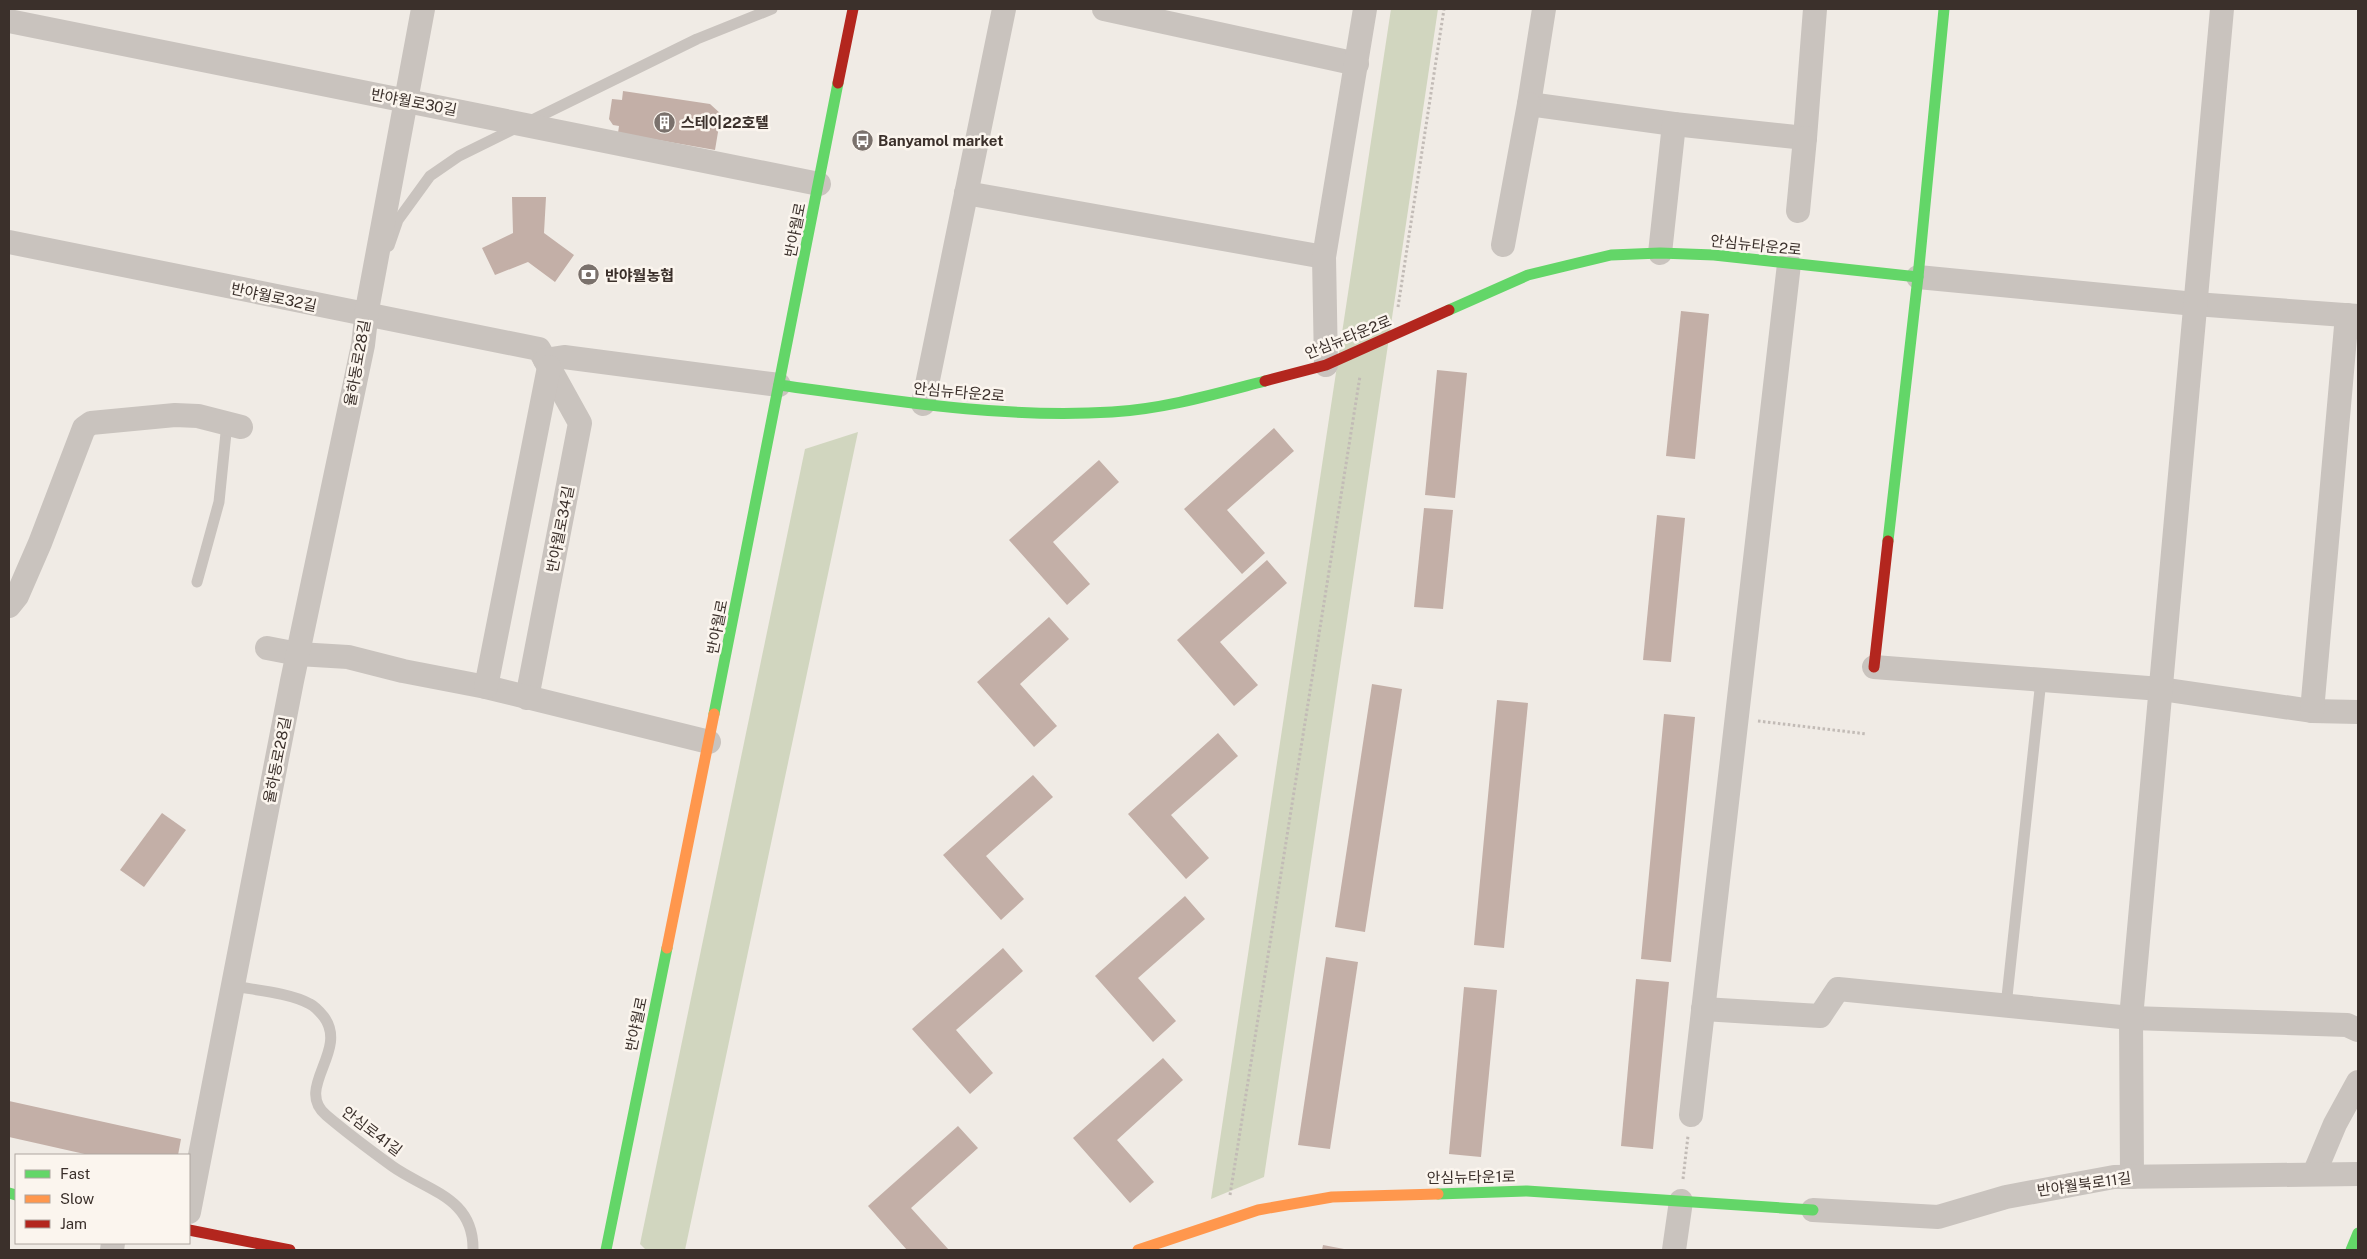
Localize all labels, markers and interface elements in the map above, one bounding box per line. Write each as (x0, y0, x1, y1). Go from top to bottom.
street label: 반야월로30길 (369, 85, 459, 119)
building icon: 스테이22호텔 (653, 110, 677, 134)
place label: 스테이22호텔 (681, 114, 769, 131)
bus stop icon: Banyamol market (850, 128, 874, 152)
place label: Banyamol market (878, 132, 1003, 149)
street label: 반야월로 (781, 201, 809, 259)
street label: 안심뉴타운2로 (1709, 232, 1803, 258)
bank icon: 반야월농협 (577, 263, 601, 287)
place label: 반야월농협 (605, 267, 674, 284)
street label: 반야월로32길 (229, 280, 319, 314)
street label: 안심뉴타운2로 (1302, 312, 1394, 362)
street label: 율하동로28길 (341, 318, 373, 408)
street label: 안심뉴타운2로 (913, 380, 1005, 404)
street label: 반야월로34길 (543, 484, 577, 574)
street label: 반야월로 (703, 598, 731, 656)
street label: 율하동로28길 (260, 715, 294, 805)
street label: 반야월로 (622, 995, 650, 1053)
street label: 안심로41길 (339, 1103, 405, 1159)
legend (15, 1154, 190, 1244)
text: Fast (60, 1165, 90, 1182)
street label: 안심뉴타운1로 (1426, 1168, 1516, 1186)
street label: 반야월북로11길 (2036, 1169, 2132, 1199)
text: Slow (60, 1190, 95, 1207)
text: Jam (60, 1215, 87, 1232)

